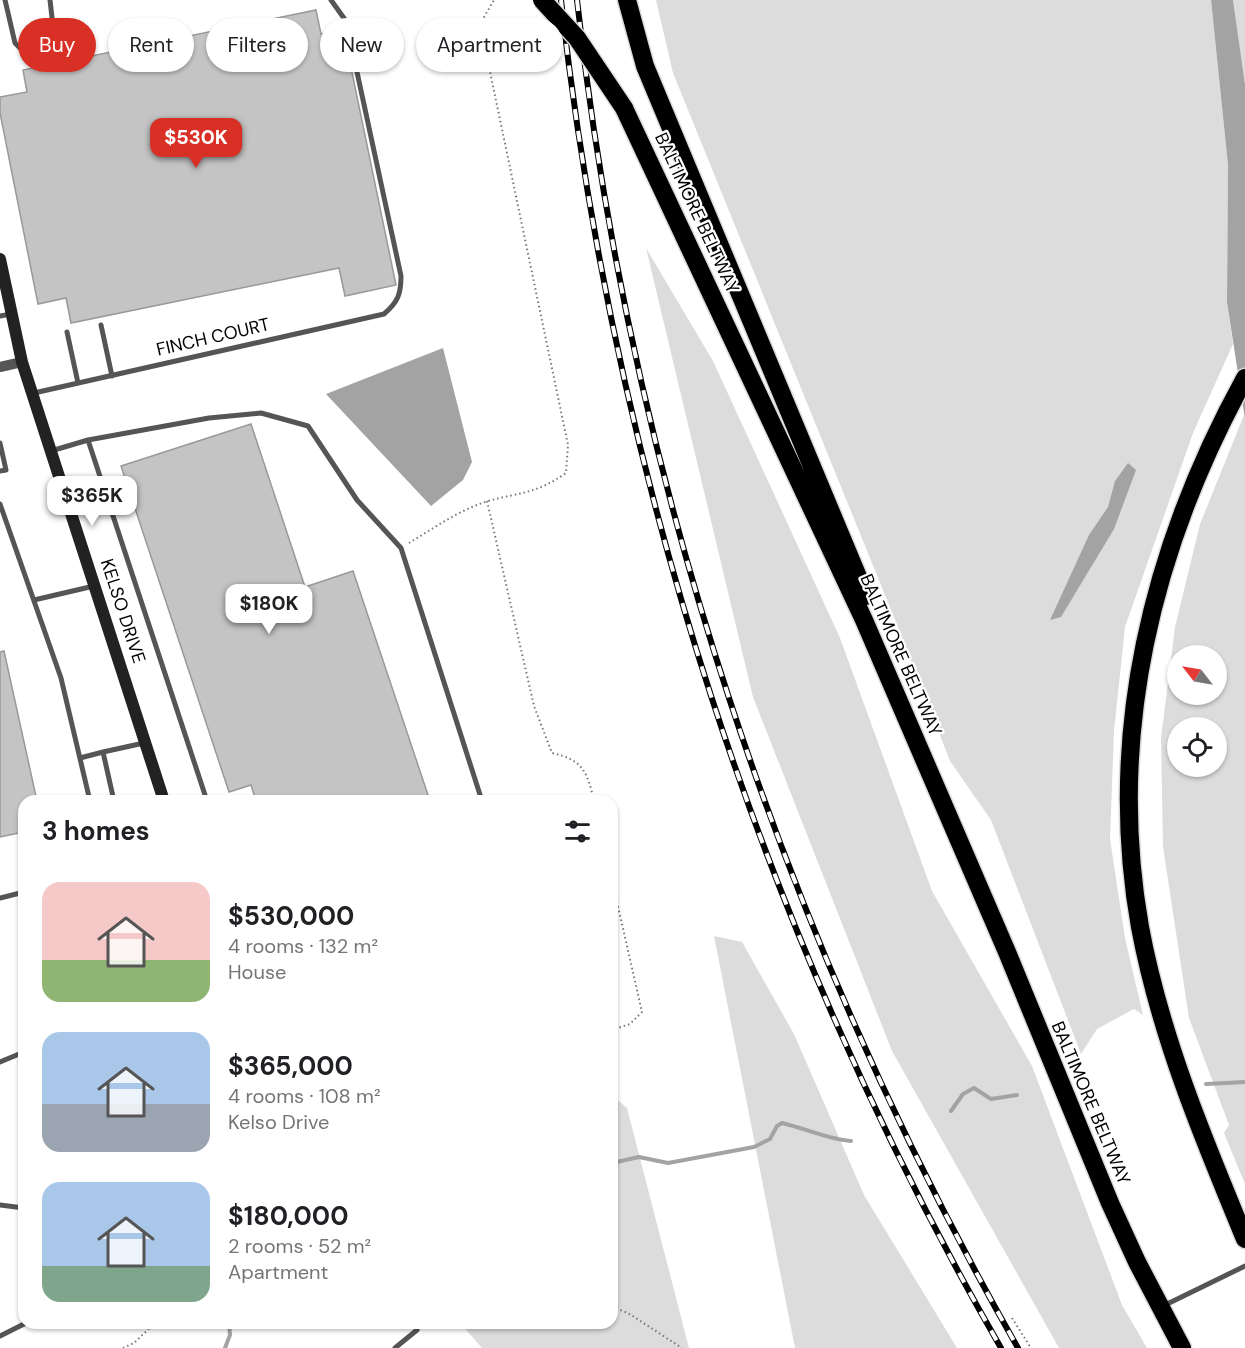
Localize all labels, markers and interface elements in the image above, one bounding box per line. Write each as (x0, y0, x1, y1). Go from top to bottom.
chip: Buy (18, 18, 96, 72)
chip: Rent (108, 18, 194, 72)
chip: Filters (206, 18, 308, 72)
chip: New (320, 18, 404, 72)
chip: Apartment (416, 18, 563, 72)
pin: $530K (154, 118, 238, 169)
text: $530K (164, 124, 228, 150)
street label: BALTIMORE BELTWAY (649, 129, 745, 298)
street label: FINCH COURT (154, 312, 272, 362)
pin: $365K (50, 476, 134, 527)
text: $365K (61, 482, 123, 508)
street label: KELSO DRIVE (95, 556, 151, 666)
street label: BALTIMORE BELTWAY (854, 570, 948, 740)
pin: $180K (227, 584, 311, 635)
text: $180K (239, 590, 299, 616)
north arrow (1167, 645, 1227, 705)
map controls (1167, 645, 1227, 777)
button: locate (1167, 717, 1227, 777)
text: 3 homes (42, 814, 150, 848)
icon: filters (561, 815, 594, 848)
text: $530,000 (228, 899, 354, 933)
icon: home (90, 906, 162, 978)
text: 4 rooms · 132 m² (228, 933, 378, 959)
text: House (228, 959, 286, 985)
street label: BALTIMORE BELTWAY (1046, 1018, 1136, 1189)
text: $365,000 (228, 1049, 353, 1083)
icon: home (90, 1056, 162, 1128)
text: 4 rooms · 108 m² (228, 1083, 380, 1109)
text: Kelso Drive (228, 1109, 329, 1135)
text: $180,000 (228, 1199, 348, 1233)
icon: home (90, 1206, 162, 1278)
text: 2 rooms · 52 m² (228, 1233, 371, 1259)
text: Apartment (228, 1259, 328, 1285)

